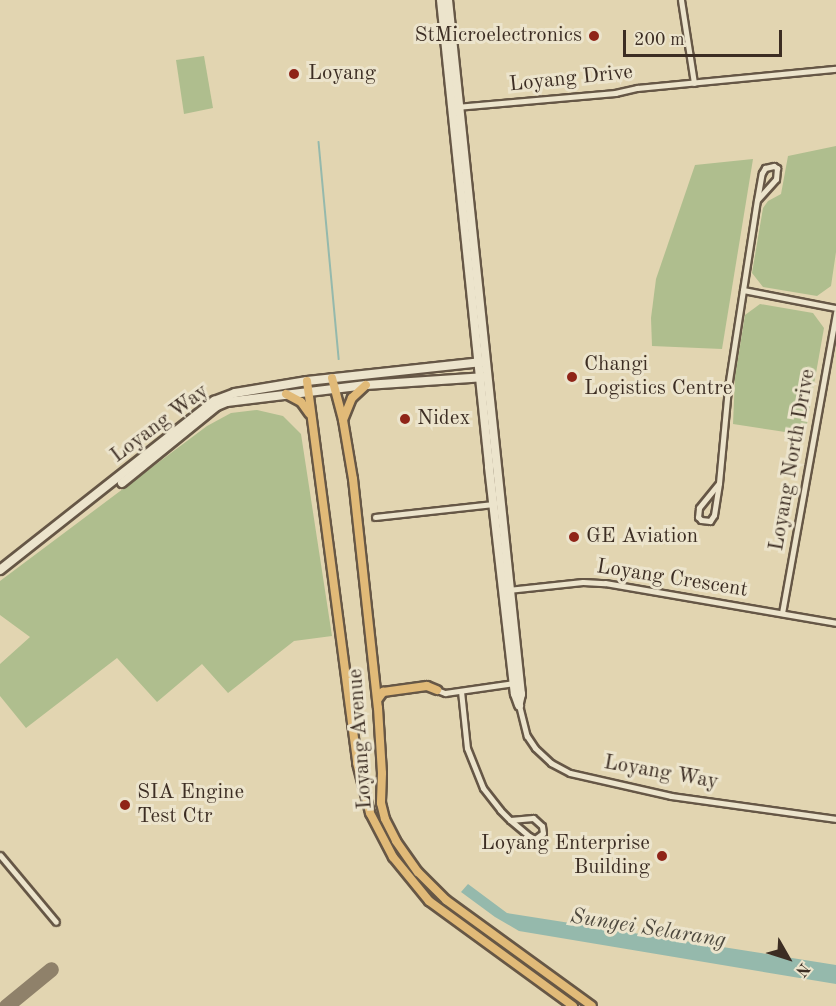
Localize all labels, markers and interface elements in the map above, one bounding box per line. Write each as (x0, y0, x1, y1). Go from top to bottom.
scale bar (626, 18, 785, 56)
place label: StMicroelectronics (414, 23, 582, 49)
marker: StMicroelectronics (587, 29, 601, 43)
text: 200 m (634, 31, 685, 49)
street label: Loyang Drive (508, 60, 634, 98)
place label: Loyang (308, 61, 376, 87)
marker: Loyang (285, 65, 303, 83)
place label: Changi Logistics Centre (584, 352, 732, 402)
street label: Loyang North Drive (765, 367, 821, 553)
marker: Changi Logistics Centre (565, 370, 579, 384)
street label: Loyang Way (106, 379, 214, 469)
place label: Nidex (417, 406, 470, 432)
marker: Nidex (398, 412, 412, 426)
place label: GE Aviation (586, 524, 698, 550)
marker: GE Aviation (567, 530, 581, 544)
street label: Loyang Crescent (595, 555, 749, 603)
street label: Loyang Avenue (344, 668, 378, 810)
street label: Loyang Way (602, 751, 720, 795)
place label: SIA Engine Test Ctr (137, 780, 244, 830)
marker: SIA Engine Test Ctr (118, 798, 132, 812)
place label: Loyang Enterprise Building (481, 831, 650, 881)
marker: Loyang Enterprise Building (655, 849, 669, 863)
water label: Sungei Selarang (568, 904, 728, 954)
north arrow (758, 928, 818, 988)
text: N (792, 960, 812, 979)

